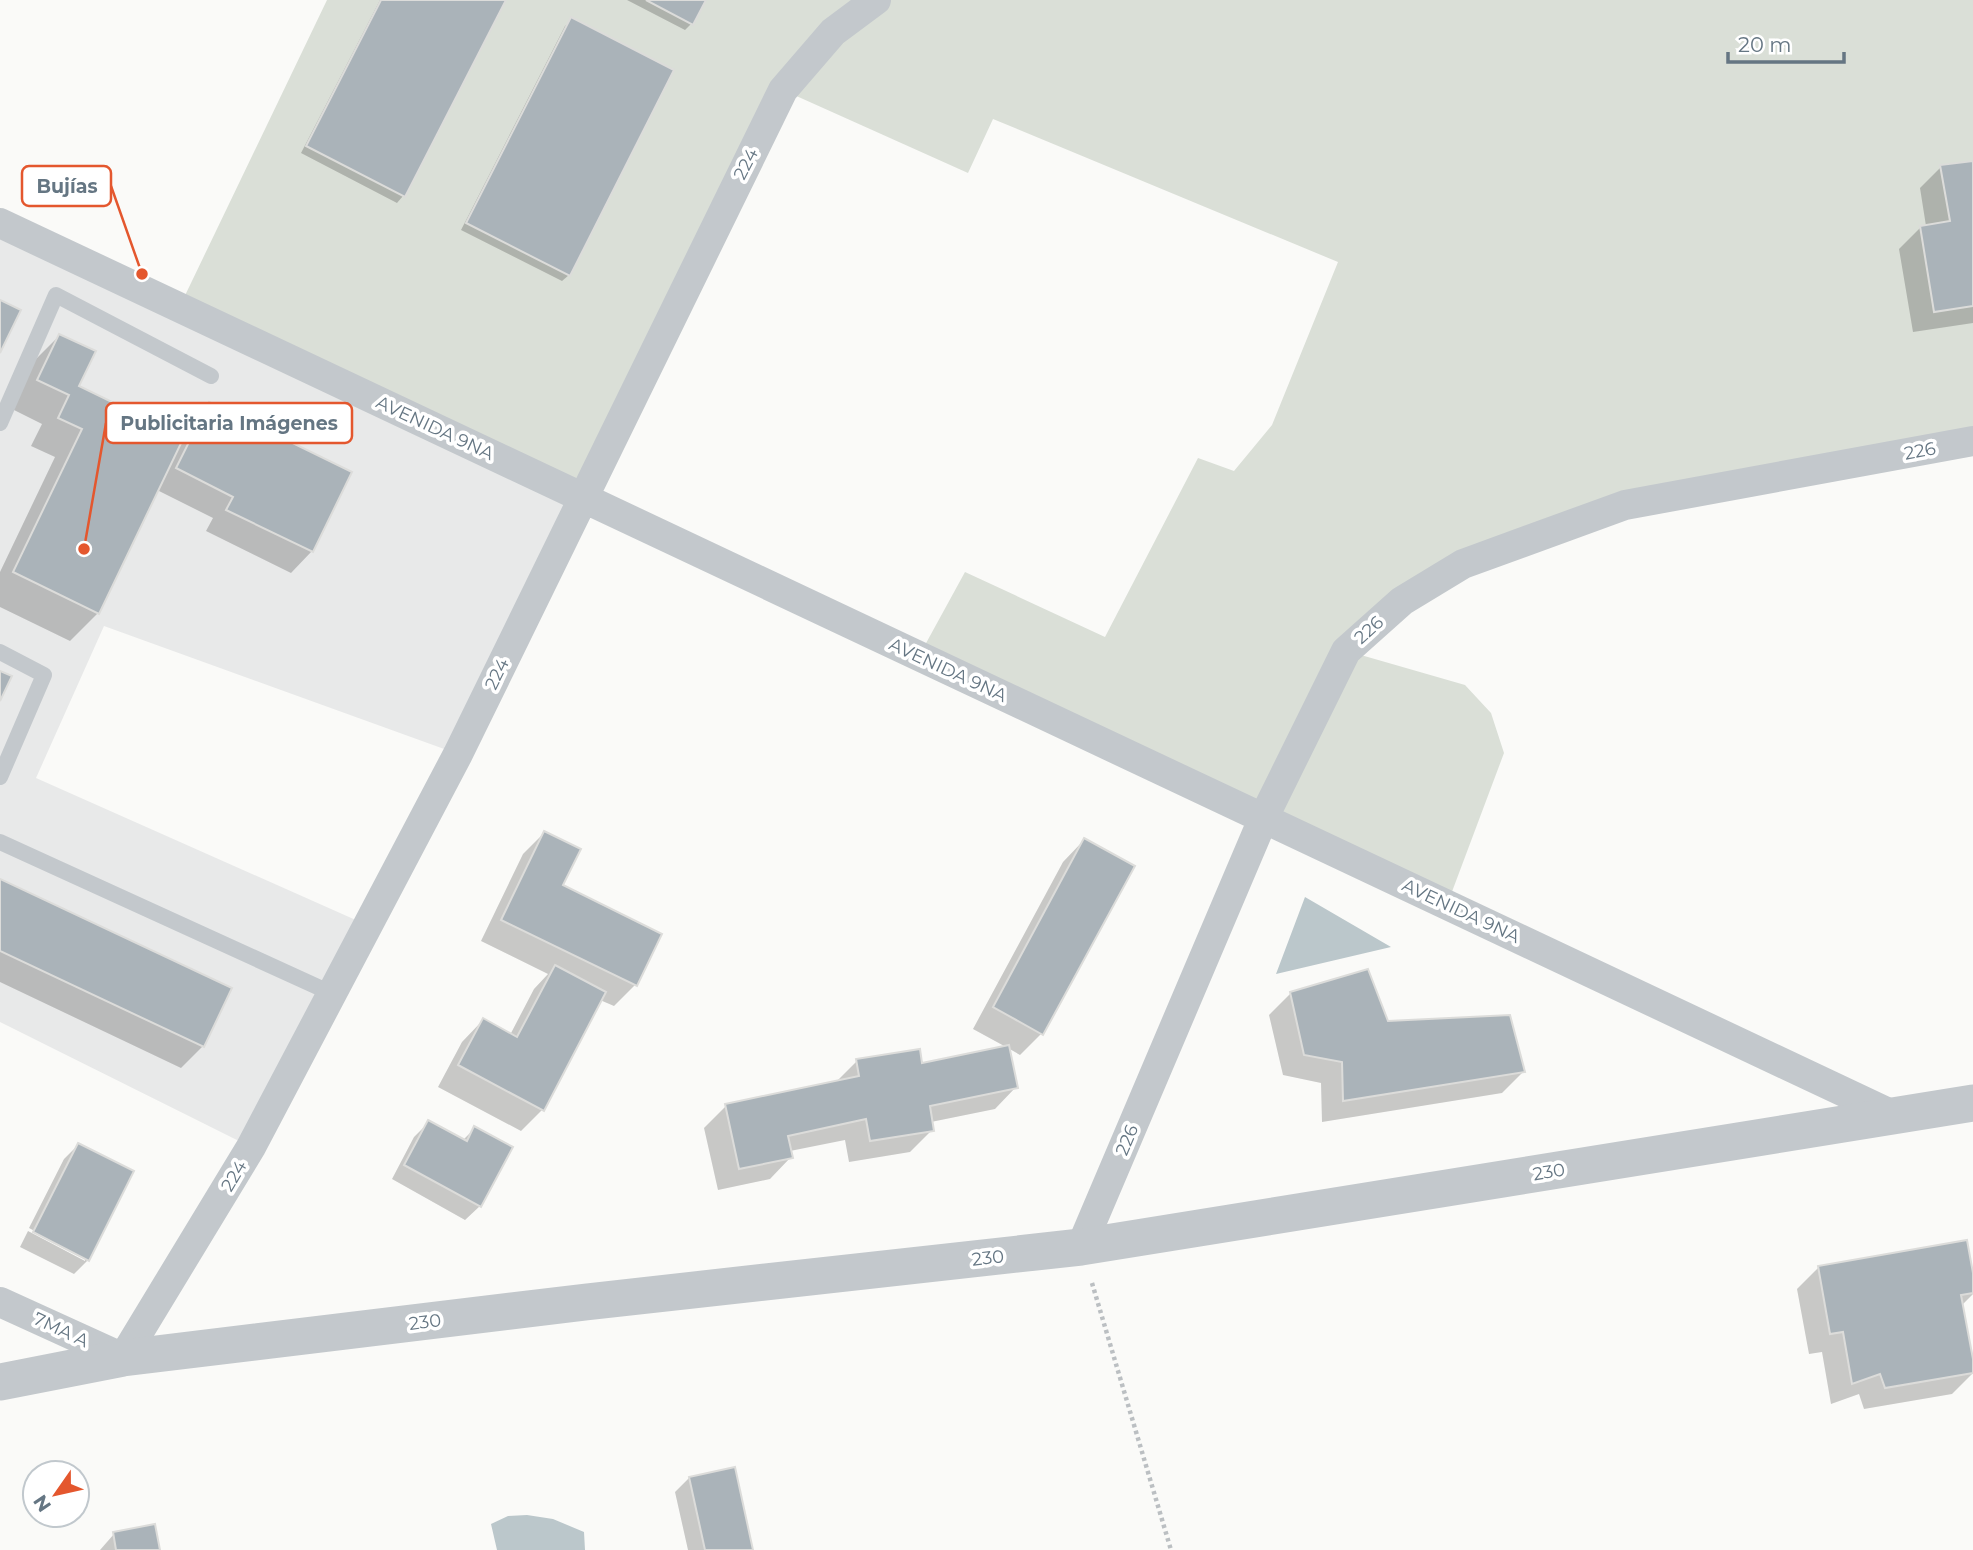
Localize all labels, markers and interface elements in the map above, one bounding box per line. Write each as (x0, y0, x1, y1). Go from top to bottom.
scale bar (1728, 21, 1843, 65)
text: 20 m (1738, 32, 1792, 57)
street label: 224 (729, 145, 763, 183)
callout: Bujías (22, 166, 111, 206)
text: Bujías (37, 175, 97, 198)
street label: AVENIDA 9NA (373, 391, 497, 465)
callout: Publicitaria Imágenes (106, 403, 352, 443)
text: Publicitaria Imágenes (120, 412, 338, 435)
street label: 226 (1903, 437, 1937, 465)
street label: 226 (1350, 611, 1388, 649)
street label: AVENIDA 9NA (886, 633, 1010, 707)
street label: 224 (480, 655, 514, 693)
street label: AVENIDA 9NA (1399, 874, 1523, 948)
street label: 226 (1111, 1121, 1143, 1159)
street label: 224 (216, 1157, 252, 1195)
street label: 230 (1531, 1159, 1567, 1185)
street label: 230 (971, 1245, 1005, 1271)
street label: 7MA A (30, 1308, 92, 1352)
street label: 230 (408, 1309, 442, 1335)
north arrow (21, 1459, 91, 1529)
text: N (28, 1490, 56, 1516)

